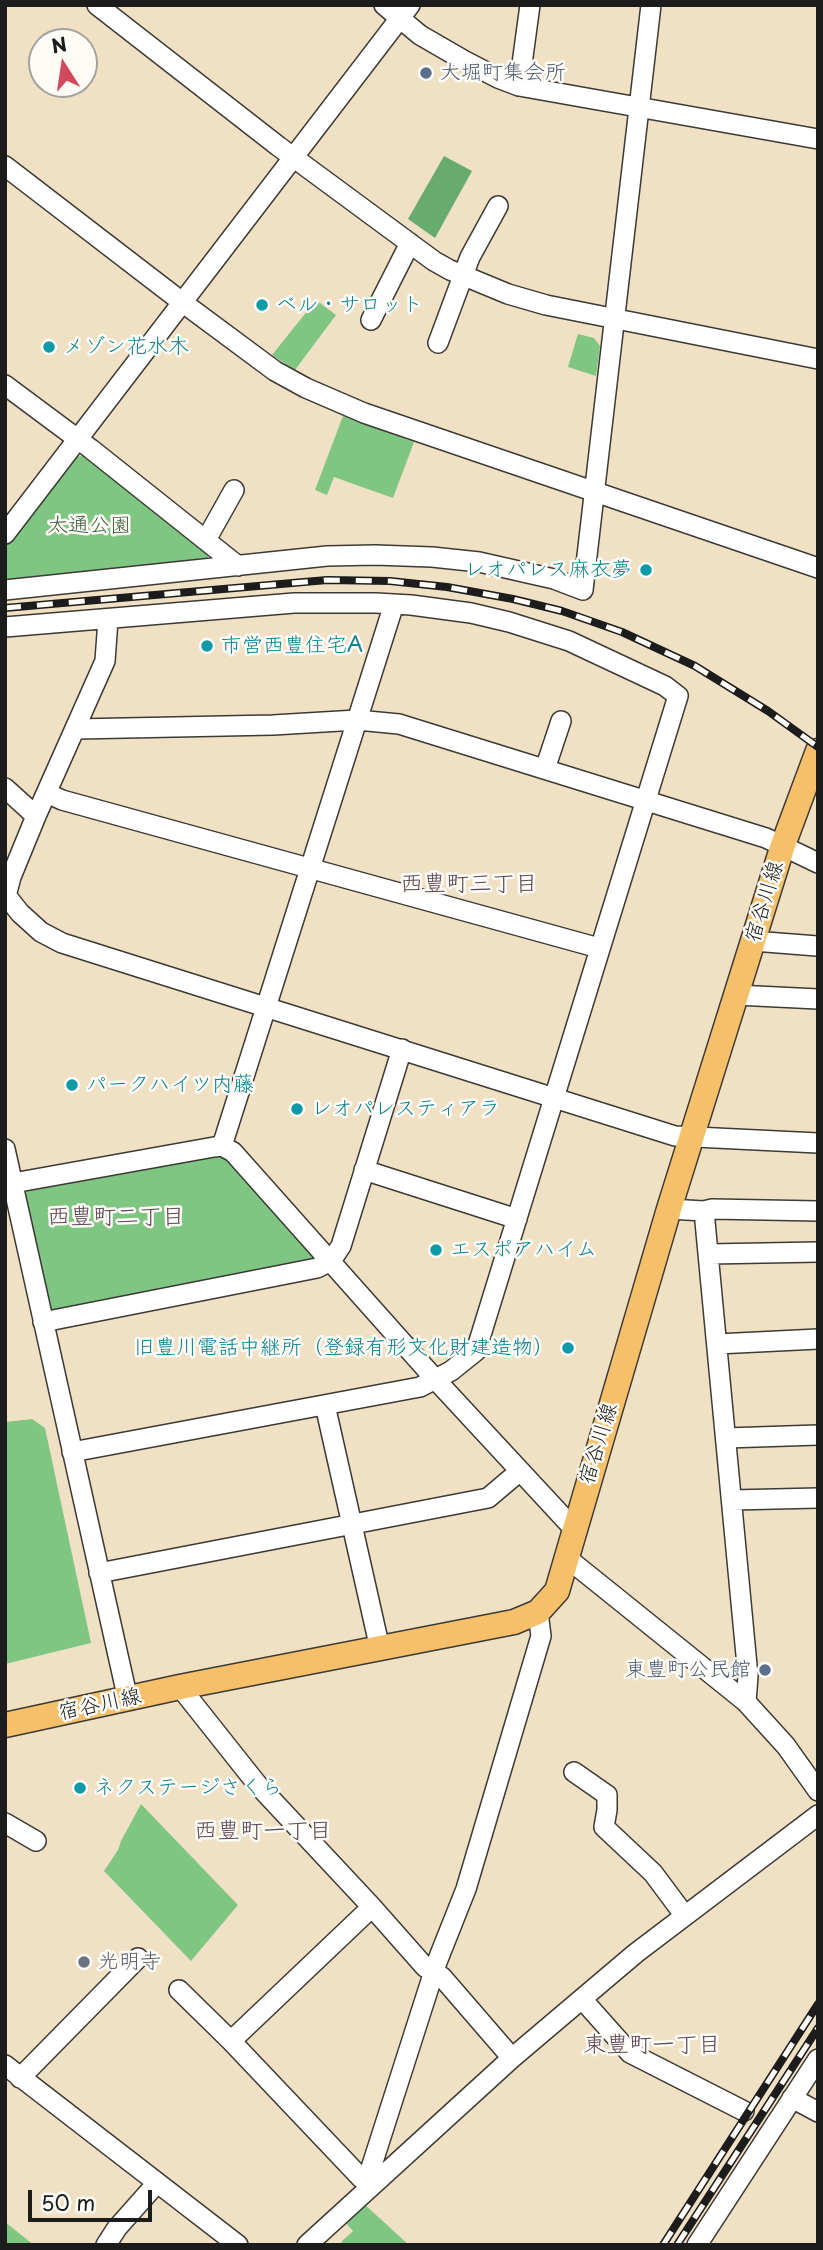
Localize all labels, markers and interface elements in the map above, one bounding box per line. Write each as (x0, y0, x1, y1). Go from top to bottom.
north arrow (28, 28, 98, 98)
text: N (49, 29, 69, 60)
place label: 大堀町集会所 (440, 60, 566, 86)
marker: 大堀町集会所 (418, 65, 434, 81)
place label: ベル・サロット (276, 292, 423, 318)
marker: ベル・サロット (254, 297, 270, 313)
place label: メゾン花水木 (63, 334, 189, 360)
marker: メゾン花水木 (41, 339, 57, 355)
park label: 太通公園 (47, 513, 131, 539)
place label: レオパレス麻衣夢 (464, 557, 632, 583)
marker: レオパレス麻衣夢 (638, 562, 654, 578)
place label: 市営西豊住宅A (221, 633, 363, 659)
marker: 市営西豊住宅A (199, 638, 215, 654)
street label: 宿谷川線 (741, 858, 789, 946)
district label: 西豊町三丁目 (400, 871, 538, 899)
place label: パークハイツ内藤 (86, 1072, 254, 1098)
marker: パークハイツ内藤 (64, 1077, 80, 1093)
place label: レオパレスティアラ (311, 1096, 500, 1122)
marker: レオパレスティアラ (289, 1101, 305, 1117)
district label: 西豊町二丁目 (47, 1204, 185, 1232)
place label: エスポアハイム (450, 1237, 597, 1263)
marker: エスポアハイム (428, 1242, 444, 1258)
place label: 旧豊川電話中継所（登録有形文化財建造物） (134, 1335, 554, 1361)
marker: 旧豊川電話中継所（登録有形文化財建造物） (560, 1340, 576, 1356)
street label: 宿谷川線 (575, 1400, 623, 1488)
place label: 東豊町公民館 (625, 1657, 751, 1683)
marker: 東豊町公民館 (757, 1662, 773, 1678)
street label: 宿谷川線 (56, 1684, 144, 1726)
place label: ネクステージさくら (94, 1775, 283, 1801)
marker: ネクステージさくら (72, 1780, 88, 1796)
district label: 西豊町一丁目 (194, 1818, 332, 1846)
place label: 光明寺 (98, 1949, 161, 1975)
marker: 光明寺 (76, 1954, 92, 1970)
district label: 東豊町一丁目 (583, 2032, 721, 2060)
scale bar (32, 2176, 156, 2220)
text: 50 m (41, 2186, 95, 2218)

